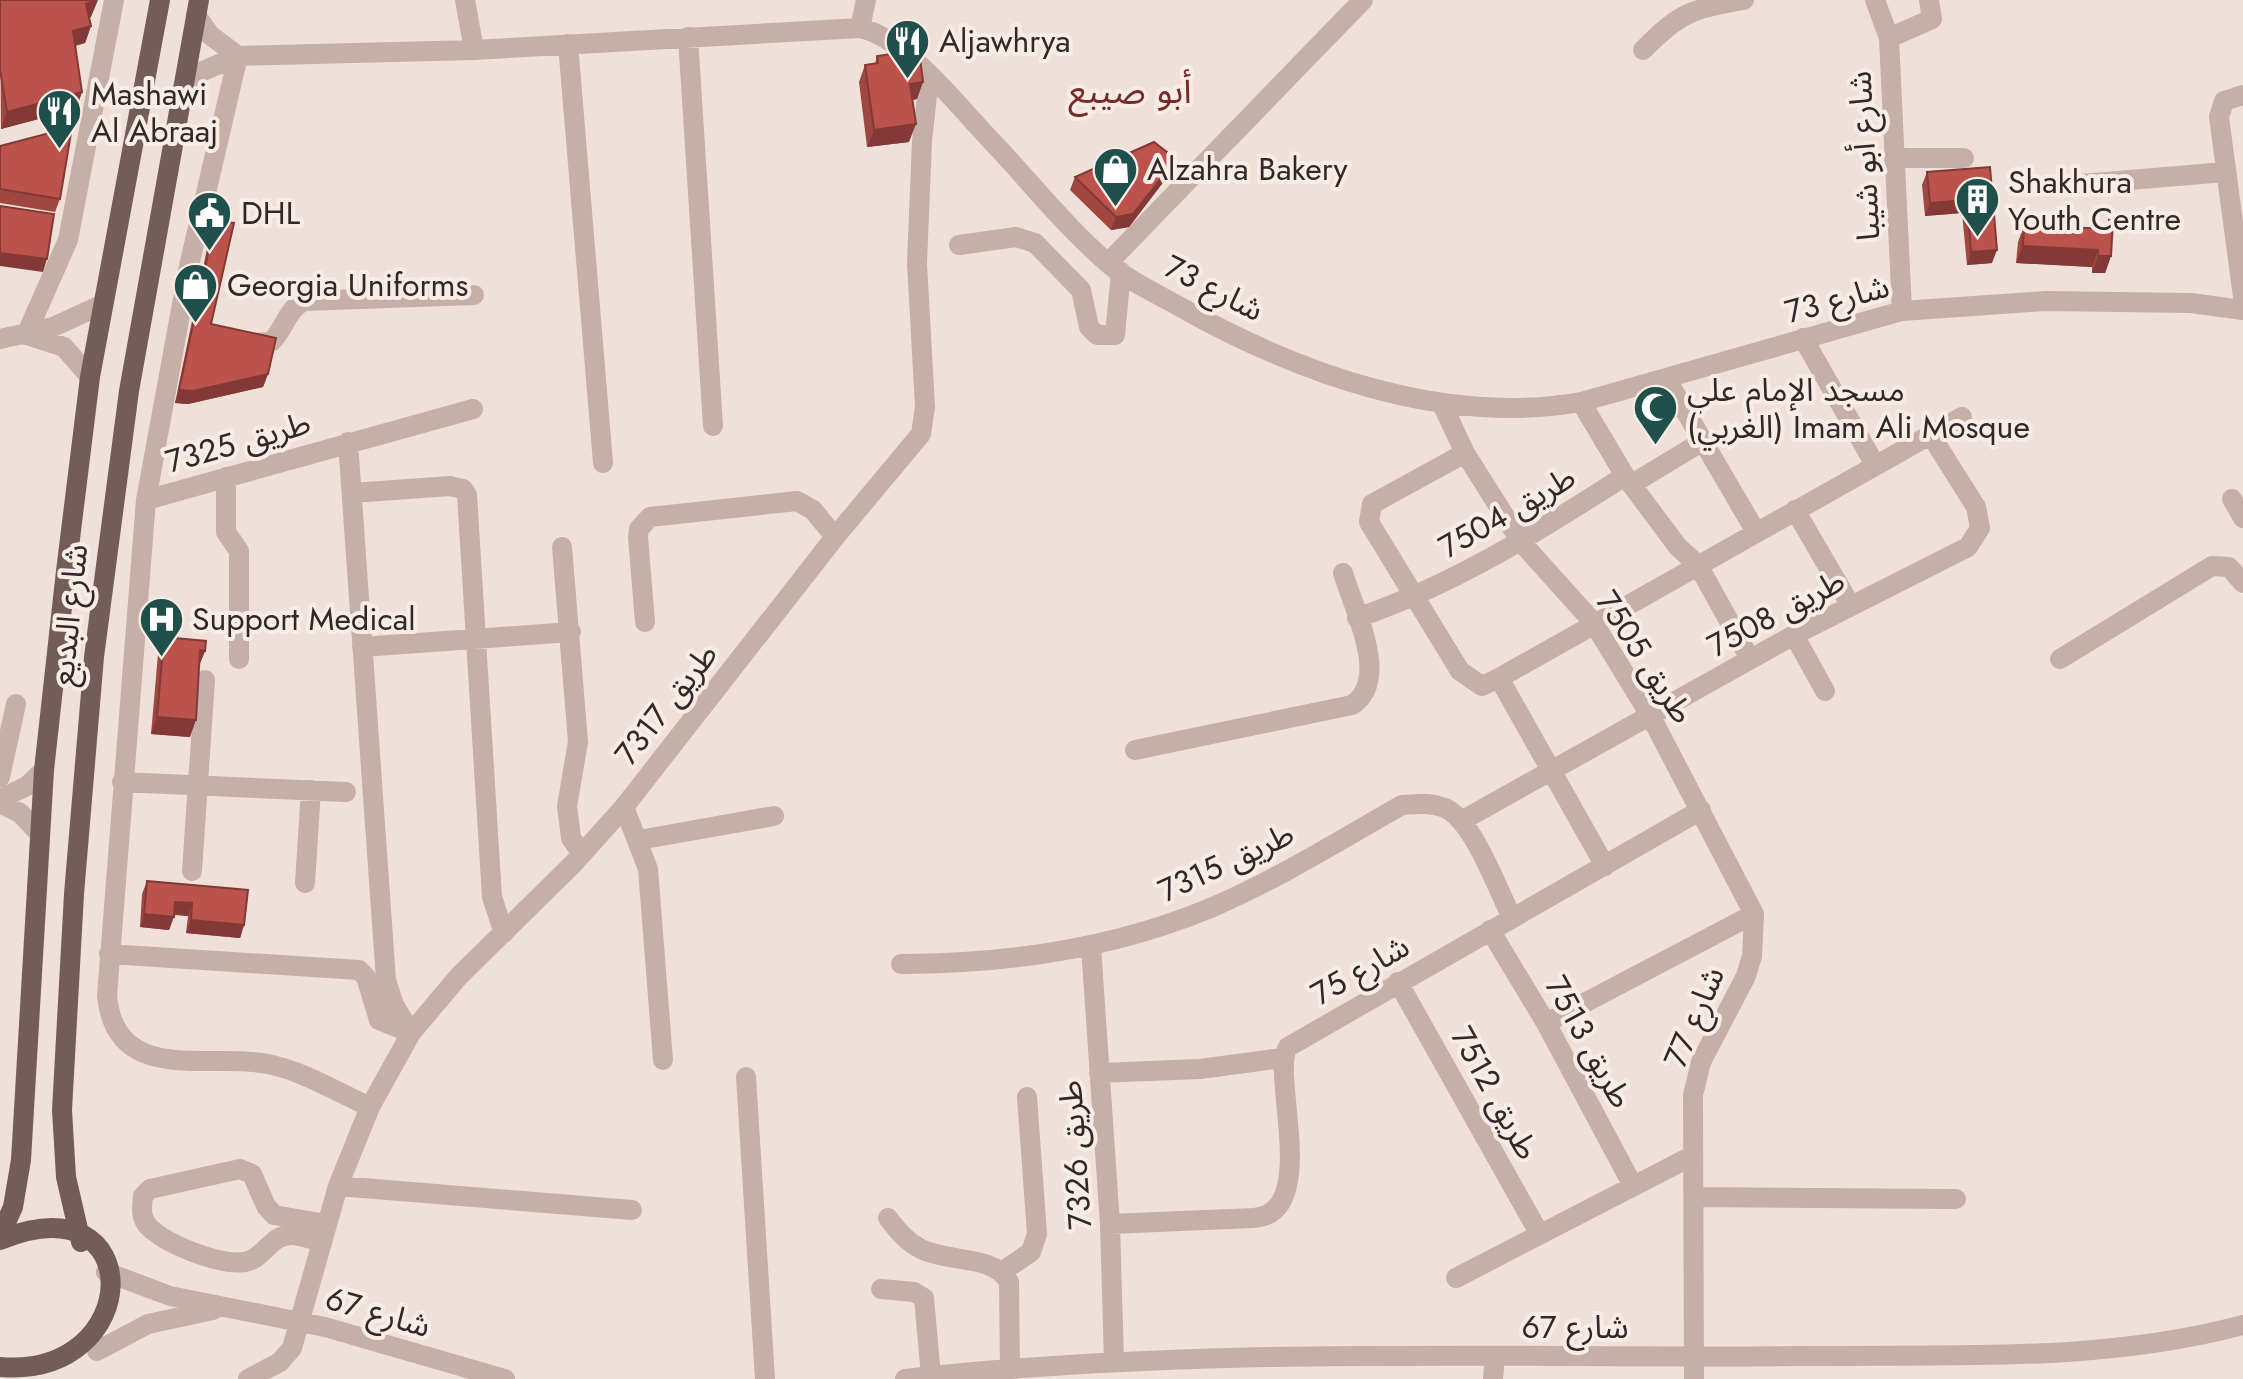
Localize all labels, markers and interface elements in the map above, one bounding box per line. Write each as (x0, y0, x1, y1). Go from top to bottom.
restaurant icon: Aljawhrya (884, 17, 932, 80)
place label: Aljawhrya (939, 18, 1071, 64)
district label: أبو صيبع (1068, 64, 1192, 117)
street label: شارع أبو شيبا (1837, 70, 1892, 242)
place label: Mashawi Al Abraaj (91, 71, 218, 154)
restaurant icon: Mashawi Al Abraaj (36, 88, 84, 151)
shop icon: Alzahra Bakery (1092, 145, 1140, 208)
place label: Alzahra Bakery (1147, 146, 1349, 192)
place label: Shakhura Youth Centre (2008, 159, 2181, 242)
building icon: Shakhura Youth Centre (1953, 176, 2001, 239)
public building icon: DHL (186, 189, 234, 252)
place label: DHL (241, 190, 301, 236)
street label: شارع 73 (1156, 243, 1272, 334)
shop icon: Georgia Uniforms (172, 261, 220, 324)
place label: Georgia Uniforms (227, 262, 468, 308)
street label: شارع 73 (1780, 263, 1895, 336)
place label: مسجد الإمام علي (الغربي) Imam Ali Mosque (1687, 367, 2030, 451)
mosque icon: مسجد الإمام علي (الغربي) Imam Ali Mosque (1632, 384, 1680, 447)
street label: طريق 7325 (160, 399, 316, 485)
street label: طريق 7504 (1430, 454, 1584, 570)
street label: شارع البديع (39, 542, 100, 688)
street label: طريق 7508 (1699, 557, 1853, 669)
street label: طريق 7505 (1585, 581, 1705, 733)
hospital icon: Support Medical (137, 595, 185, 658)
place label: Support Medical (192, 596, 416, 642)
street label: طريق 7317 (604, 633, 728, 775)
street label: طريق 7315 (1151, 810, 1301, 914)
street label: شارع 75 (1302, 923, 1418, 1017)
street label: شارع 77 (1652, 959, 1737, 1075)
street label: طريق 7513 (1534, 967, 1644, 1117)
street label: طريق 7512 (1440, 1018, 1550, 1168)
street label: طريق 7326 (1047, 1079, 1103, 1231)
street label: شارع 67 (320, 1275, 436, 1350)
street label: شارع 67 (1521, 1304, 1629, 1351)

